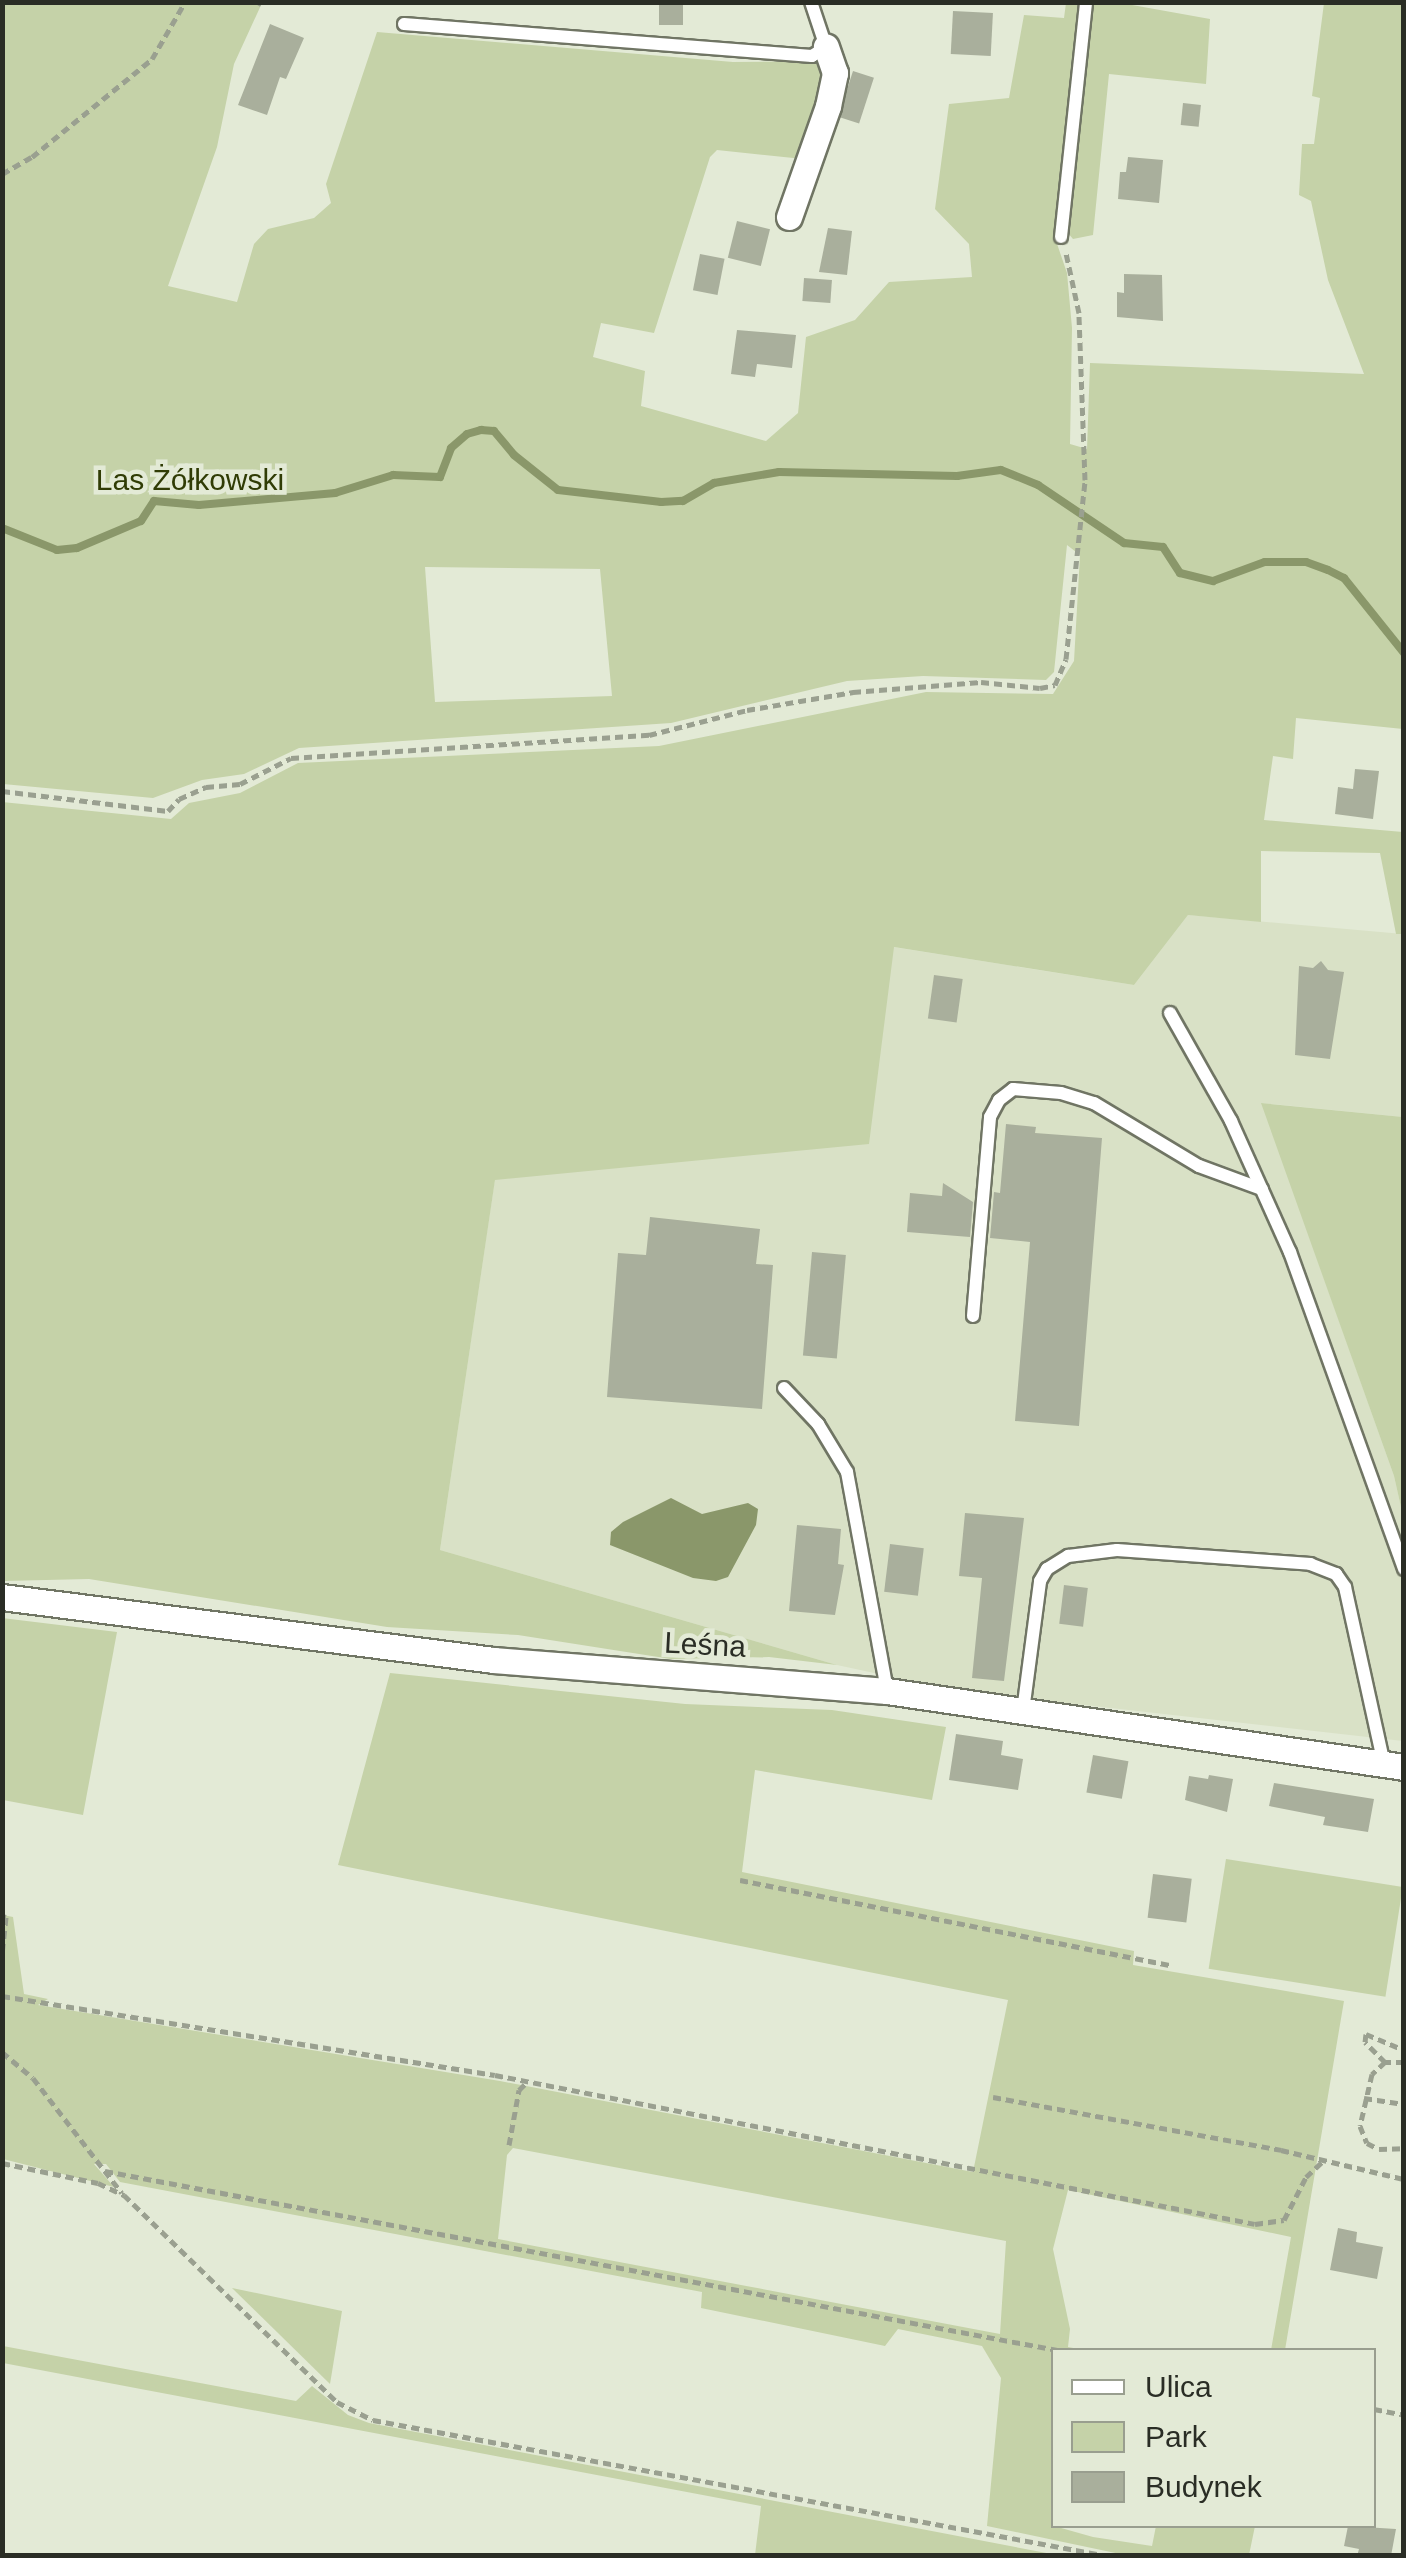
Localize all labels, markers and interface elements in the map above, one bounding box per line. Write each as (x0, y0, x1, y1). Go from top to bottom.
park label: Las Żółkowski (96, 462, 284, 498)
street label: Leśna (663, 1625, 747, 1665)
legend (1051, 2348, 1376, 2528)
text: Ulica (1145, 2370, 1212, 2403)
text: Park (1145, 2420, 1207, 2453)
text: Budynek (1145, 2470, 1262, 2503)

